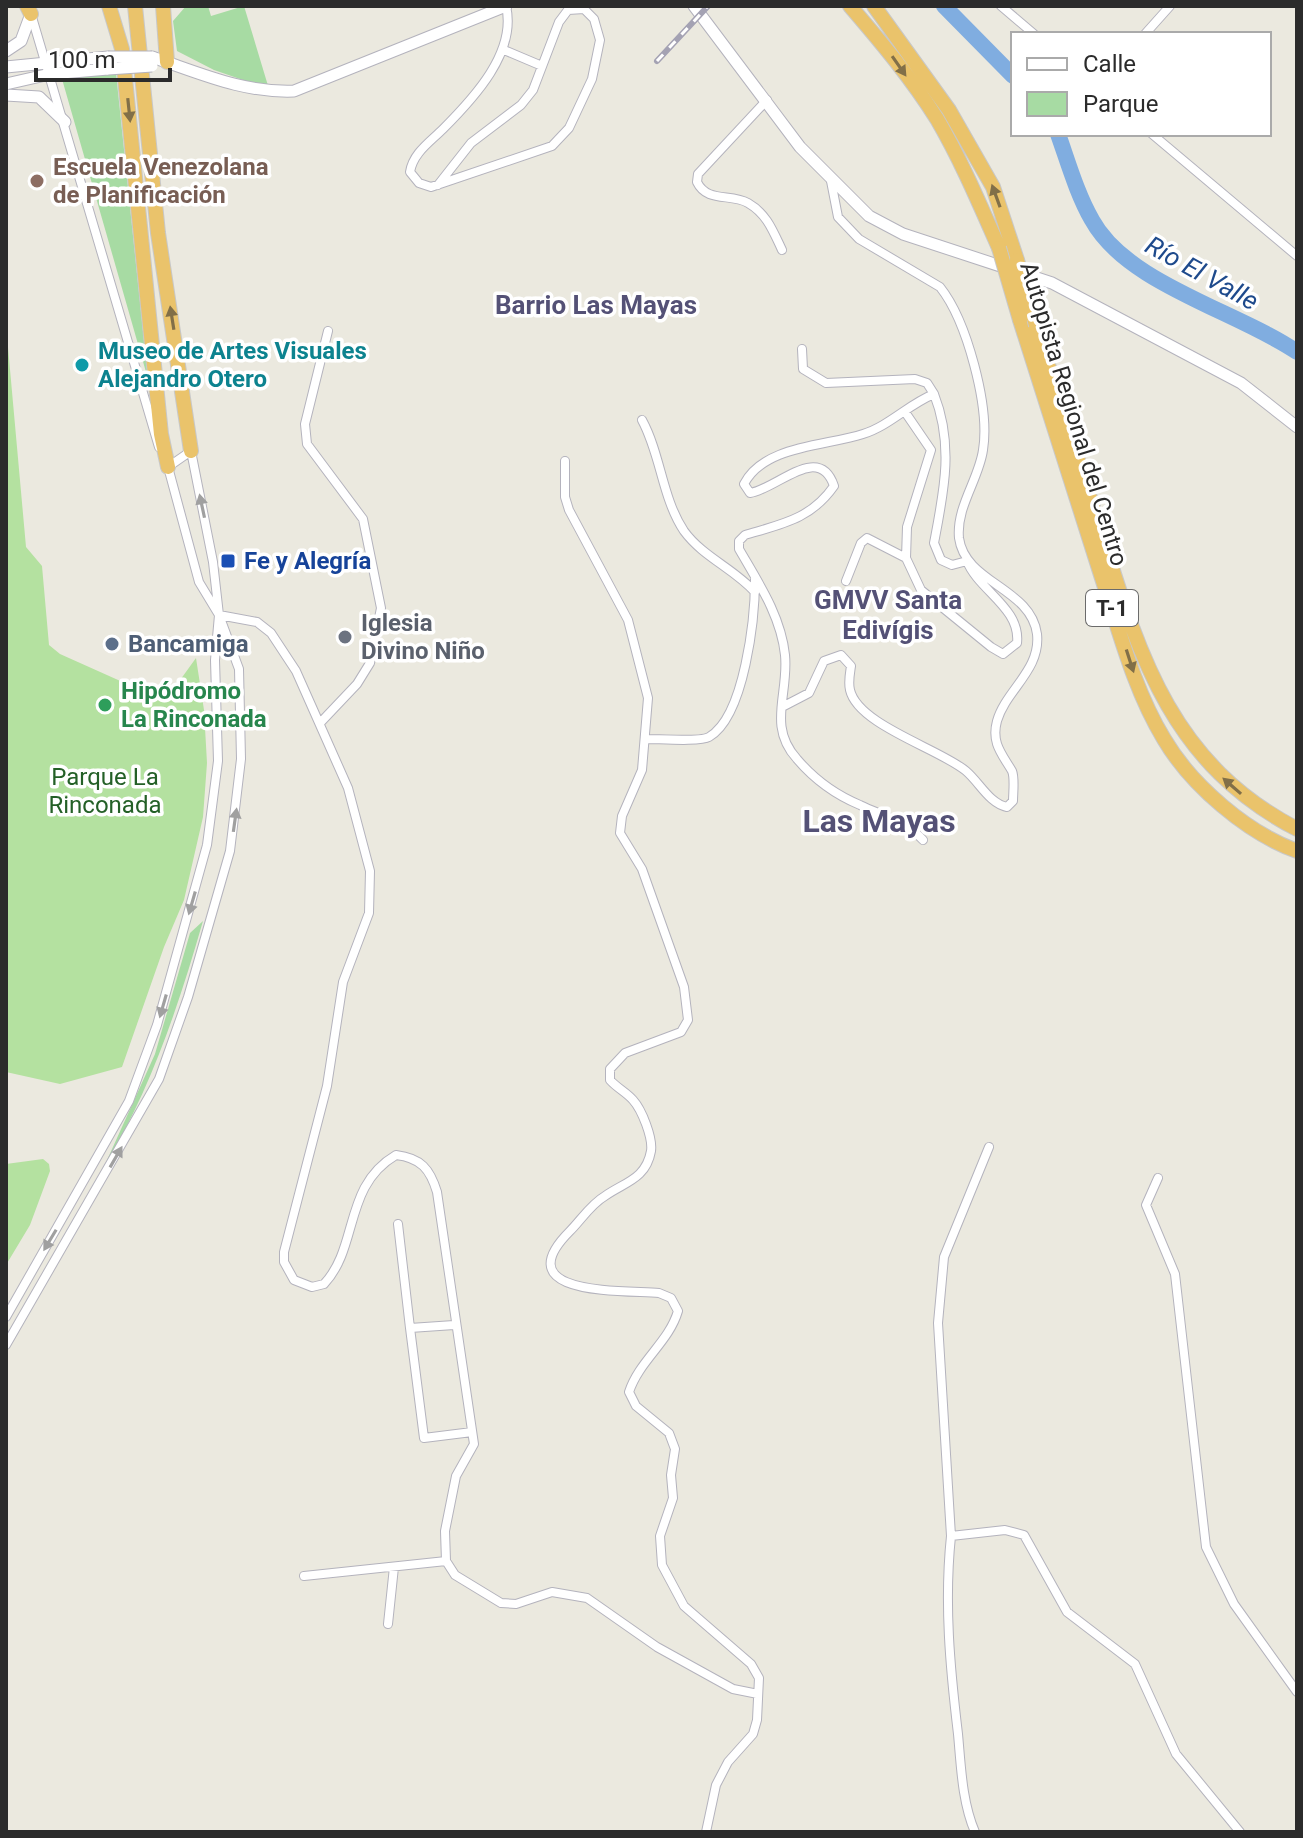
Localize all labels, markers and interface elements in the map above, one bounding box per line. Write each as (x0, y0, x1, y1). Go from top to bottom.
scale bar (36, 32, 170, 82)
legend (1011, 32, 1271, 136)
text: 100 m (48, 46, 115, 74)
text: Calle (1083, 50, 1136, 78)
one-way arrow (891, 56, 906, 77)
text: Parque (1083, 90, 1159, 118)
one-way arrow (122, 98, 135, 123)
place label: Escuela Venezolana de Planificación (53, 153, 269, 209)
marker: Escuela Venezolana de Planificación (28, 172, 46, 190)
one-way arrow (989, 184, 1002, 208)
water label: Río El Valle (1140, 230, 1264, 316)
street label: Autopista Regional del Centro (1014, 259, 1134, 569)
district label: Barrio Las Mayas (495, 290, 697, 320)
one-way arrow (165, 306, 177, 331)
place label: Museo de Artes Visuales Alejandro Otero (98, 337, 367, 393)
marker: Museo de Artes Visuales Alejandro Otero (73, 356, 91, 374)
one-way arrow (195, 494, 208, 519)
place label: Fe y Alegría (244, 547, 371, 575)
marker: Fe y Alegría (219, 552, 237, 570)
district label: GMVV Santa Edivígis (814, 585, 962, 645)
road number: T-1 (1086, 590, 1138, 626)
place label: Iglesia Divino Niño (361, 609, 485, 665)
marker: Iglesia Divino Niño (336, 628, 354, 646)
place label: Bancamiga (128, 630, 249, 658)
marker: Bancamiga (103, 635, 121, 653)
one-way arrow (1124, 649, 1136, 673)
place label: Hipódromo La Rinconada (121, 677, 267, 733)
marker: Hipódromo La Rinconada (96, 696, 114, 714)
park label: Parque La Rinconada (48, 763, 162, 819)
one-way arrow (1223, 778, 1243, 795)
district label: Las Mayas (802, 802, 956, 840)
one-way arrow (229, 807, 242, 832)
one-way arrow (185, 891, 198, 915)
one-way arrow (156, 995, 169, 1019)
one-way arrow (109, 1146, 123, 1168)
one-way arrow (43, 1229, 57, 1251)

